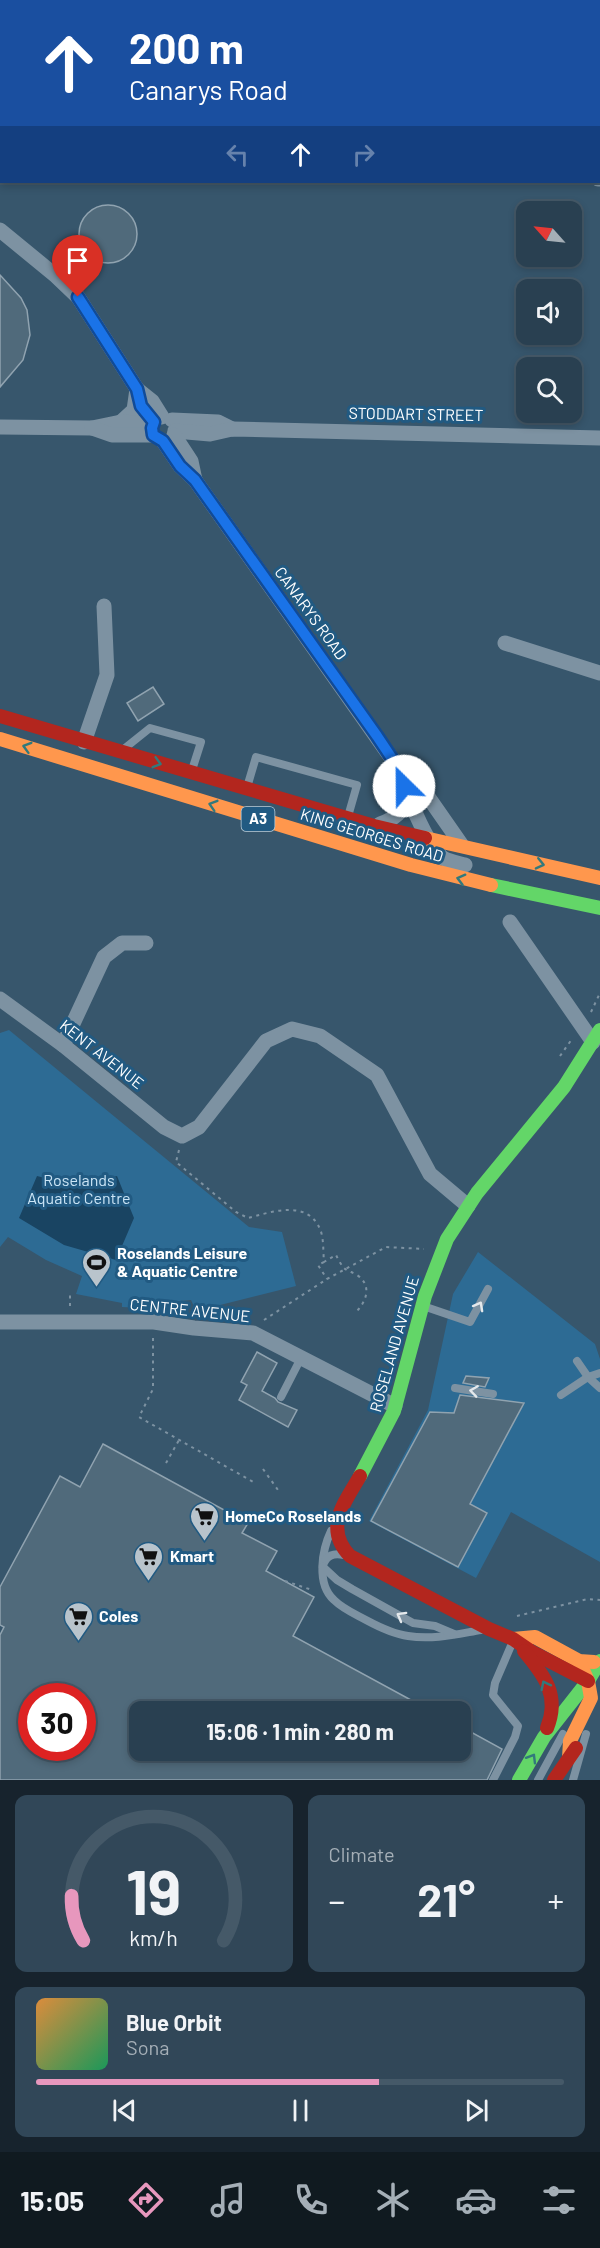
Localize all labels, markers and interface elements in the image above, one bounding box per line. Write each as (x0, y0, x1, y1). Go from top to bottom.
text: 200 m (129, 22, 244, 72)
icon: ahead (30, 24, 108, 102)
text: Canarys Road (129, 73, 288, 105)
icon: left (221, 138, 254, 171)
icon: ahead (284, 138, 317, 171)
icon: right (347, 138, 380, 171)
north arrow (516, 201, 582, 267)
map controls (516, 201, 582, 423)
pin (52, 235, 103, 297)
icon: arrive (61, 244, 94, 277)
button: sound (516, 279, 582, 345)
button: search (516, 357, 582, 423)
street label: STODDART STREET (348, 403, 484, 424)
street label: CANARYS ROAD (271, 563, 352, 663)
one-way arrow (22, 742, 33, 754)
position arrow (372, 754, 436, 818)
one-way arrow (151, 756, 161, 768)
one-way arrow (208, 800, 219, 812)
street label: KING GEORGES ROAD (298, 804, 446, 865)
road number: A3 (242, 807, 274, 831)
one-way arrow (534, 857, 544, 870)
one-way arrow (456, 873, 466, 886)
street label: KENT AVENUE (57, 1015, 148, 1092)
park label: Roselands Aquatic Centre (27, 1170, 131, 1207)
place label: Roselands Leisure & Aquatic Centre (117, 1243, 247, 1280)
sports icon: Roselands Leisure & Aquatic Centre (80, 1246, 112, 1288)
street label: ROSELAND AVENUE (365, 1274, 422, 1414)
street label: CENTRE AVENUE (129, 1294, 251, 1325)
one-way arrow (472, 1301, 483, 1312)
one-way arrow (469, 1385, 479, 1398)
supermarket icon: HomeCo Roselands (188, 1500, 220, 1542)
place label: HomeCo Roselands (225, 1506, 361, 1525)
supermarket icon: Kmart (133, 1540, 165, 1582)
place label: Kmart (170, 1546, 214, 1565)
supermarket icon: Coles (62, 1600, 94, 1642)
place label: Coles (99, 1606, 138, 1625)
one-way arrow (396, 1612, 407, 1623)
one-way arrow (541, 1680, 553, 1691)
speed limit sign: 30 (18, 1683, 96, 1761)
text: 15:06 · 1 min · 280 m (206, 1718, 394, 1744)
one-way arrow (525, 1754, 536, 1764)
text: Climate (329, 1842, 395, 1866)
text: 19 (126, 1853, 181, 1927)
text: 21° (417, 1872, 475, 1926)
text: − (329, 1880, 345, 1920)
text: + (548, 1880, 564, 1920)
text: km/h (129, 1925, 178, 1950)
text: Blue Orbit (126, 2009, 222, 2035)
text: Sona (126, 2035, 170, 2059)
icon: previous (108, 2094, 141, 2127)
icon: pause (284, 2094, 317, 2127)
icon: next (460, 2094, 493, 2127)
icon: directions (125, 2179, 167, 2221)
icon: music (207, 2179, 249, 2221)
icon: phone (290, 2179, 332, 2221)
icon: climate (372, 2179, 414, 2221)
icon: car (455, 2179, 497, 2221)
icon: filters (538, 2179, 580, 2221)
text: 15:05 (20, 2184, 84, 2216)

